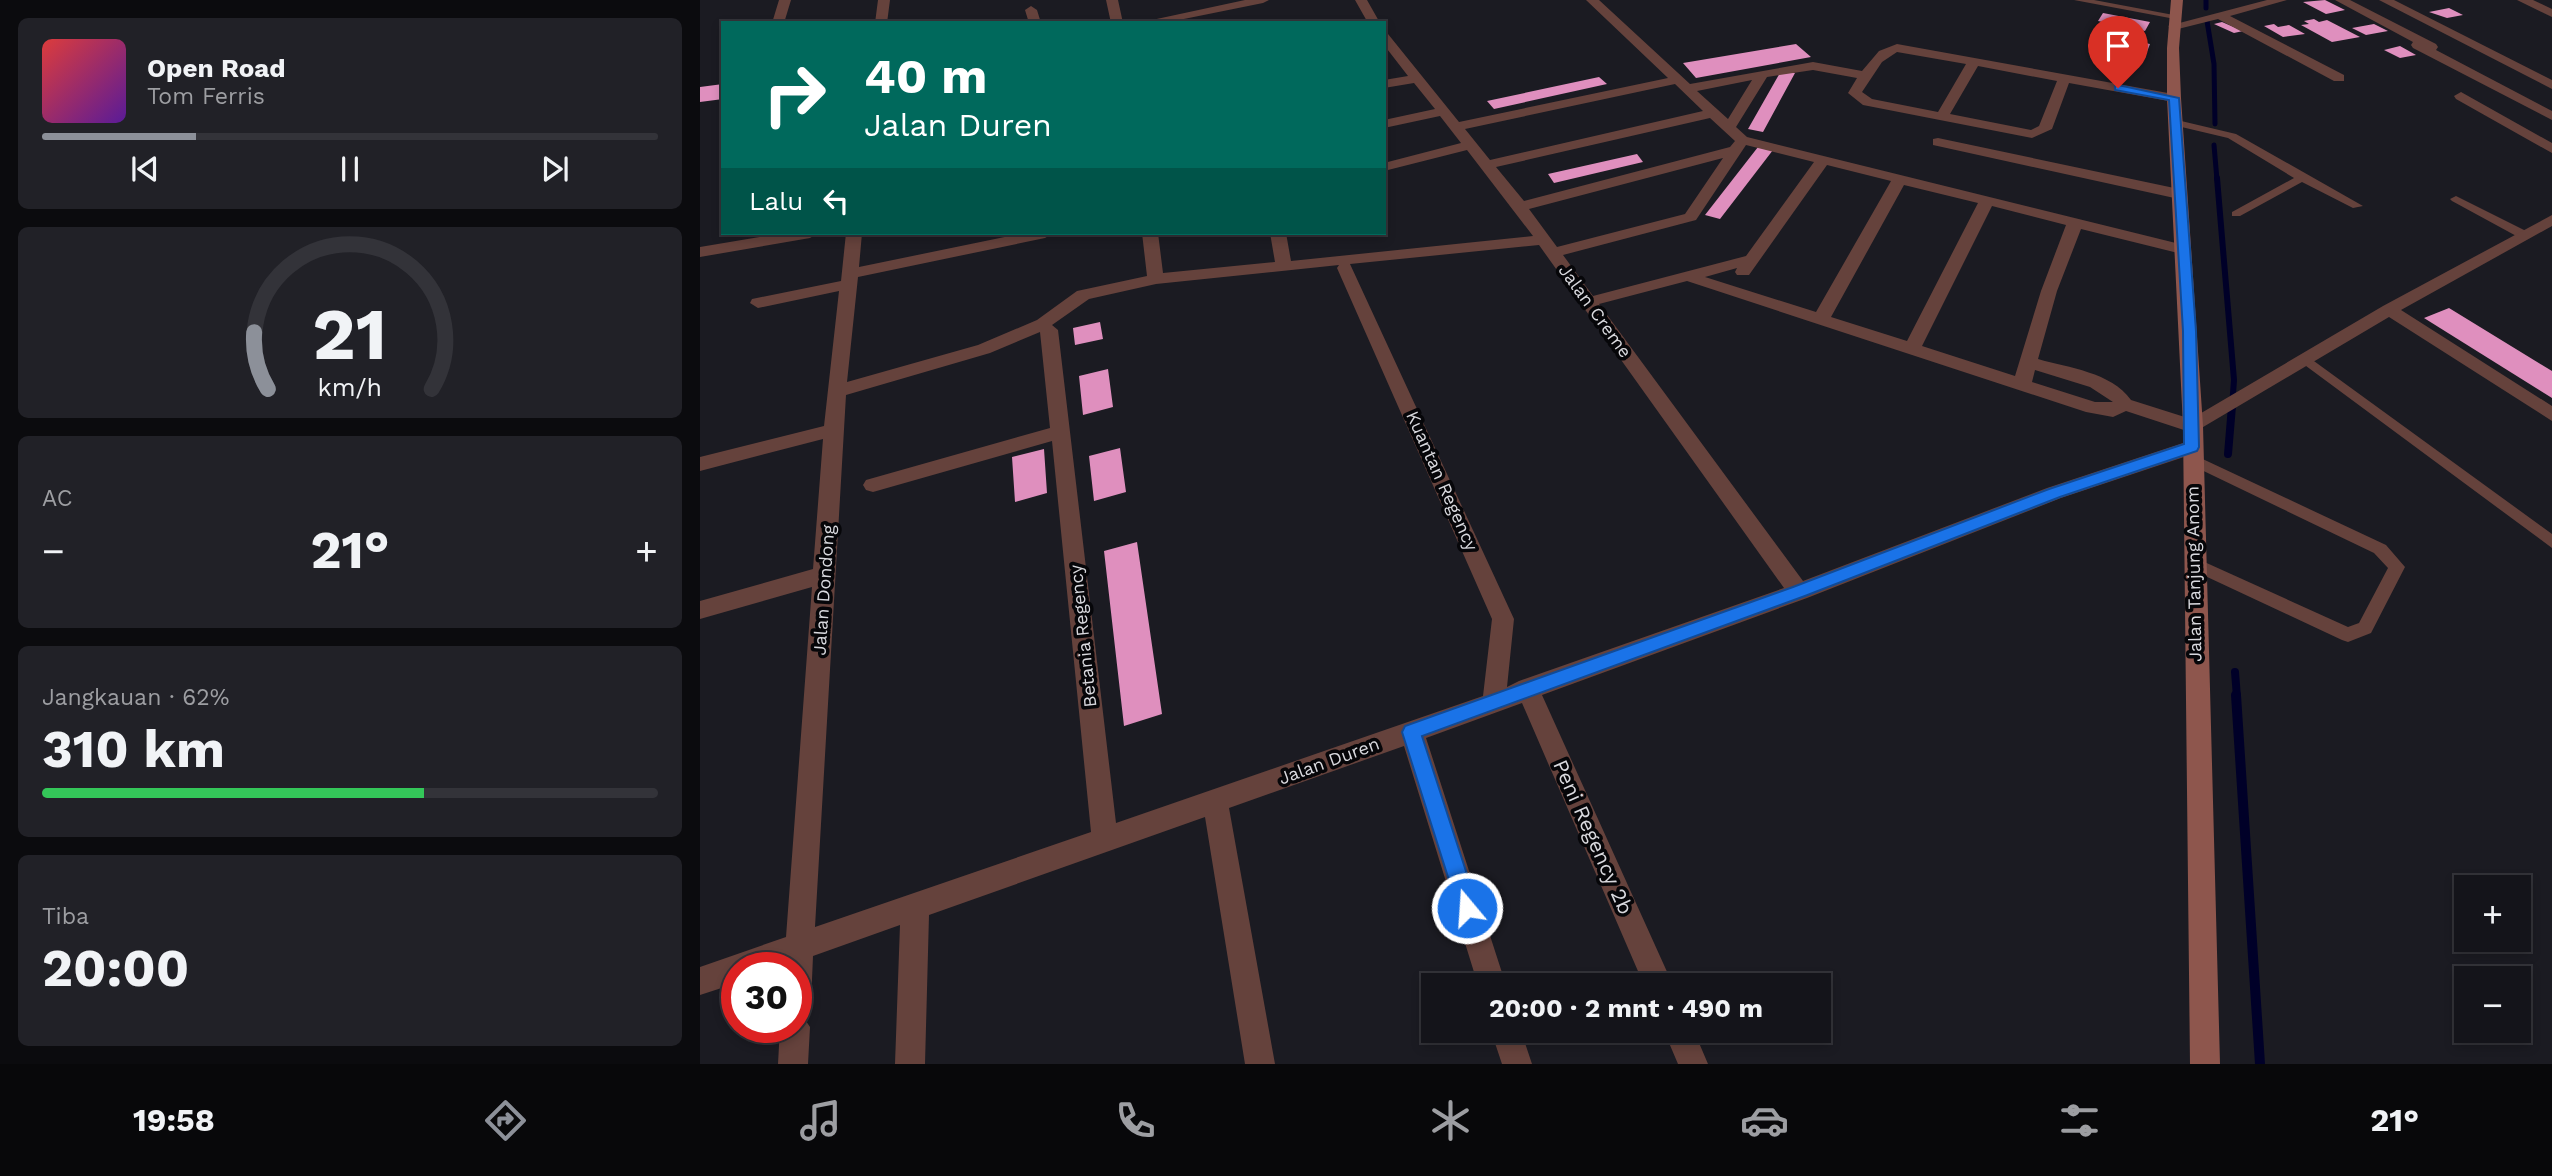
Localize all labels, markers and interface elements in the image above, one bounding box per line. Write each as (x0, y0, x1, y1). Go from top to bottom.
pin (2088, 16, 2148, 88)
icon: arrive (2099, 27, 2137, 65)
text: 40 m (864, 47, 987, 105)
icon: right (749, 49, 840, 140)
text: Open Road (147, 53, 285, 83)
text: Tom Ferris (147, 83, 265, 110)
text: Jalan Duren (864, 106, 1052, 144)
icon: previous (126, 150, 164, 188)
icon: pause (331, 150, 369, 188)
icon: next (536, 150, 574, 188)
icon: left (817, 182, 855, 220)
text: Lalu (749, 186, 803, 216)
street label: Jalan Creme (1554, 260, 1636, 362)
text: 21 (313, 291, 387, 377)
text: km/h (318, 373, 382, 402)
street label: Kuantan Regency (1402, 408, 1483, 555)
text: AC (42, 485, 72, 512)
street label: Jalan Tanjung Anom (2181, 486, 2206, 662)
text: 21° (310, 520, 390, 581)
street label: Jalan Dondong (808, 524, 839, 656)
text: − (42, 529, 65, 573)
text: + (635, 529, 658, 573)
street label: Betania Regency (1064, 563, 1100, 709)
text: Jangkauan · 62% (42, 684, 229, 711)
text: 310 km (42, 719, 225, 780)
street label: Jalan Duren (1276, 733, 1382, 788)
street label: Peni Regency 2b (1548, 756, 1639, 918)
position arrow (1430, 871, 1504, 945)
map controls (2454, 875, 2531, 1043)
button: + (2454, 875, 2531, 952)
text: Tiba (42, 903, 89, 930)
text: 20:00 (42, 938, 189, 999)
speed limit sign: 30 (721, 952, 812, 1043)
button: − (2454, 966, 2531, 1043)
text: 20:00 · 2 mnt · 490 m (1489, 993, 1763, 1023)
icon: directions (481, 1096, 530, 1145)
icon: music (796, 1096, 845, 1145)
icon: phone (1111, 1096, 1160, 1145)
icon: climate (1426, 1096, 1475, 1145)
icon: car (1740, 1096, 1789, 1145)
icon: filters (2055, 1096, 2104, 1145)
text: 19:58 (133, 1101, 215, 1139)
text: 21° (2370, 1101, 2419, 1139)

